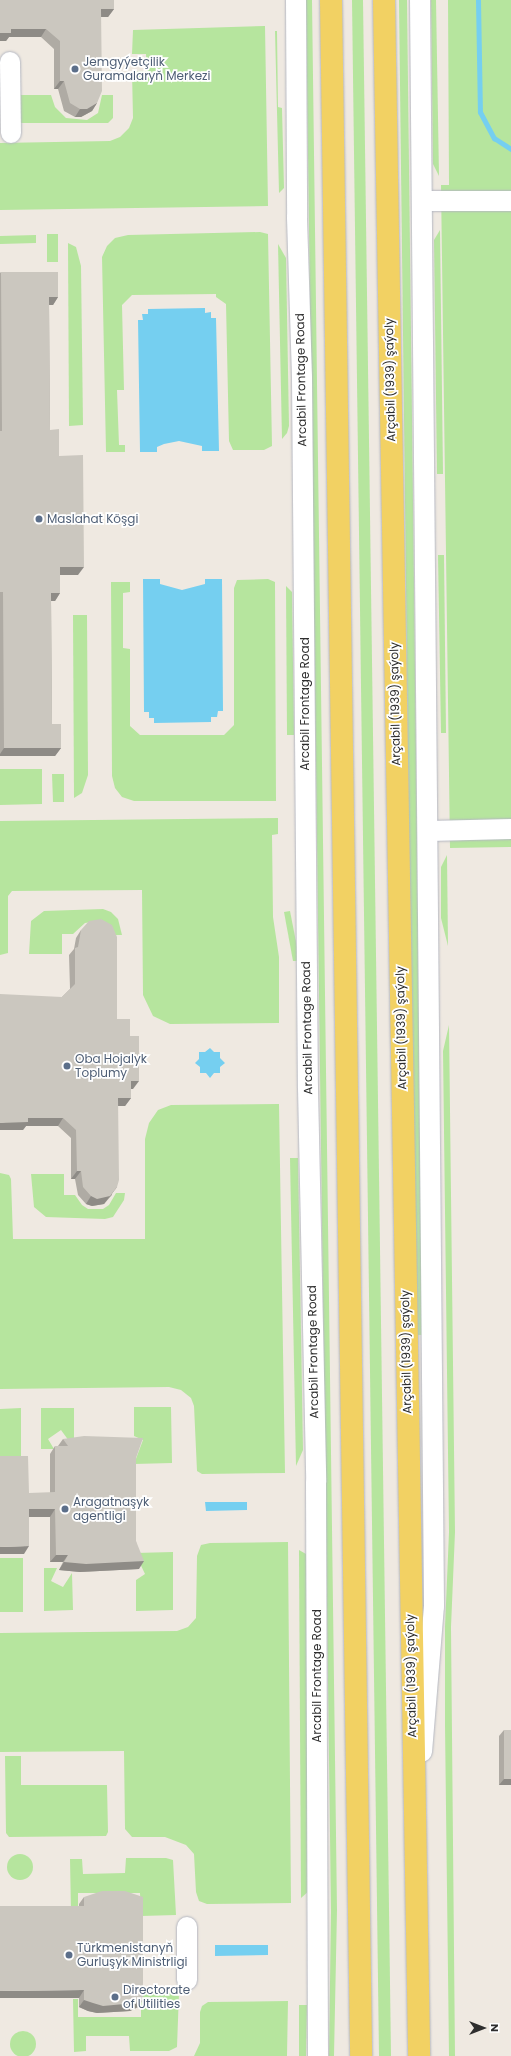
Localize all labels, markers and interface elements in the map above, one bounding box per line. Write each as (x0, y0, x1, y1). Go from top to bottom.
place label: Jemgyýetçilik Guramalaryň Merkezi (83, 55, 211, 83)
marker: Jemgyýetçilik Guramalaryň Merkezi (70, 64, 80, 74)
street label: Arcabil Frontage Road (293, 313, 309, 447)
street label: Arçabil (1939) şaýoly (382, 318, 398, 442)
place label: Maslahat Köşgi (47, 512, 138, 526)
marker: Maslahat Köşgi (34, 514, 44, 524)
street label: Arcabil Frontage Road (298, 637, 312, 771)
street label: Arçabil (1939) şaýoly (387, 642, 403, 766)
street label: Arcabil Frontage Road (299, 961, 315, 1095)
street label: Arçabil (1939) şaýoly (393, 966, 409, 1090)
place label: Oba Hojalyk Toplumy (75, 1052, 147, 1080)
marker: Oba Hojalyk Toplumy (62, 1061, 72, 1071)
street label: Arcabil Frontage Road (305, 1285, 321, 1419)
street label: Arçabil (1939) şaýoly (398, 1290, 414, 1414)
place label: Aragatnaşyk agentligi (73, 1495, 149, 1523)
marker: Aragatnaşyk agentligi (60, 1504, 70, 1514)
street label: Arcabil Frontage Road (310, 1609, 324, 1743)
street label: Arçabil (1939) şaýoly (403, 1614, 419, 1738)
place label: Türkmenistanyň Gurluşyk Ministrligi (77, 1941, 188, 1969)
marker: Türkmenistanyň Gurluşyk Ministrligi (64, 1950, 74, 1960)
place label: Directorate of Utilities (123, 1983, 190, 2011)
marker: Directorate of Utilities (110, 1992, 120, 2002)
north arrow (463, 2008, 503, 2048)
text: N (487, 2024, 503, 2032)

